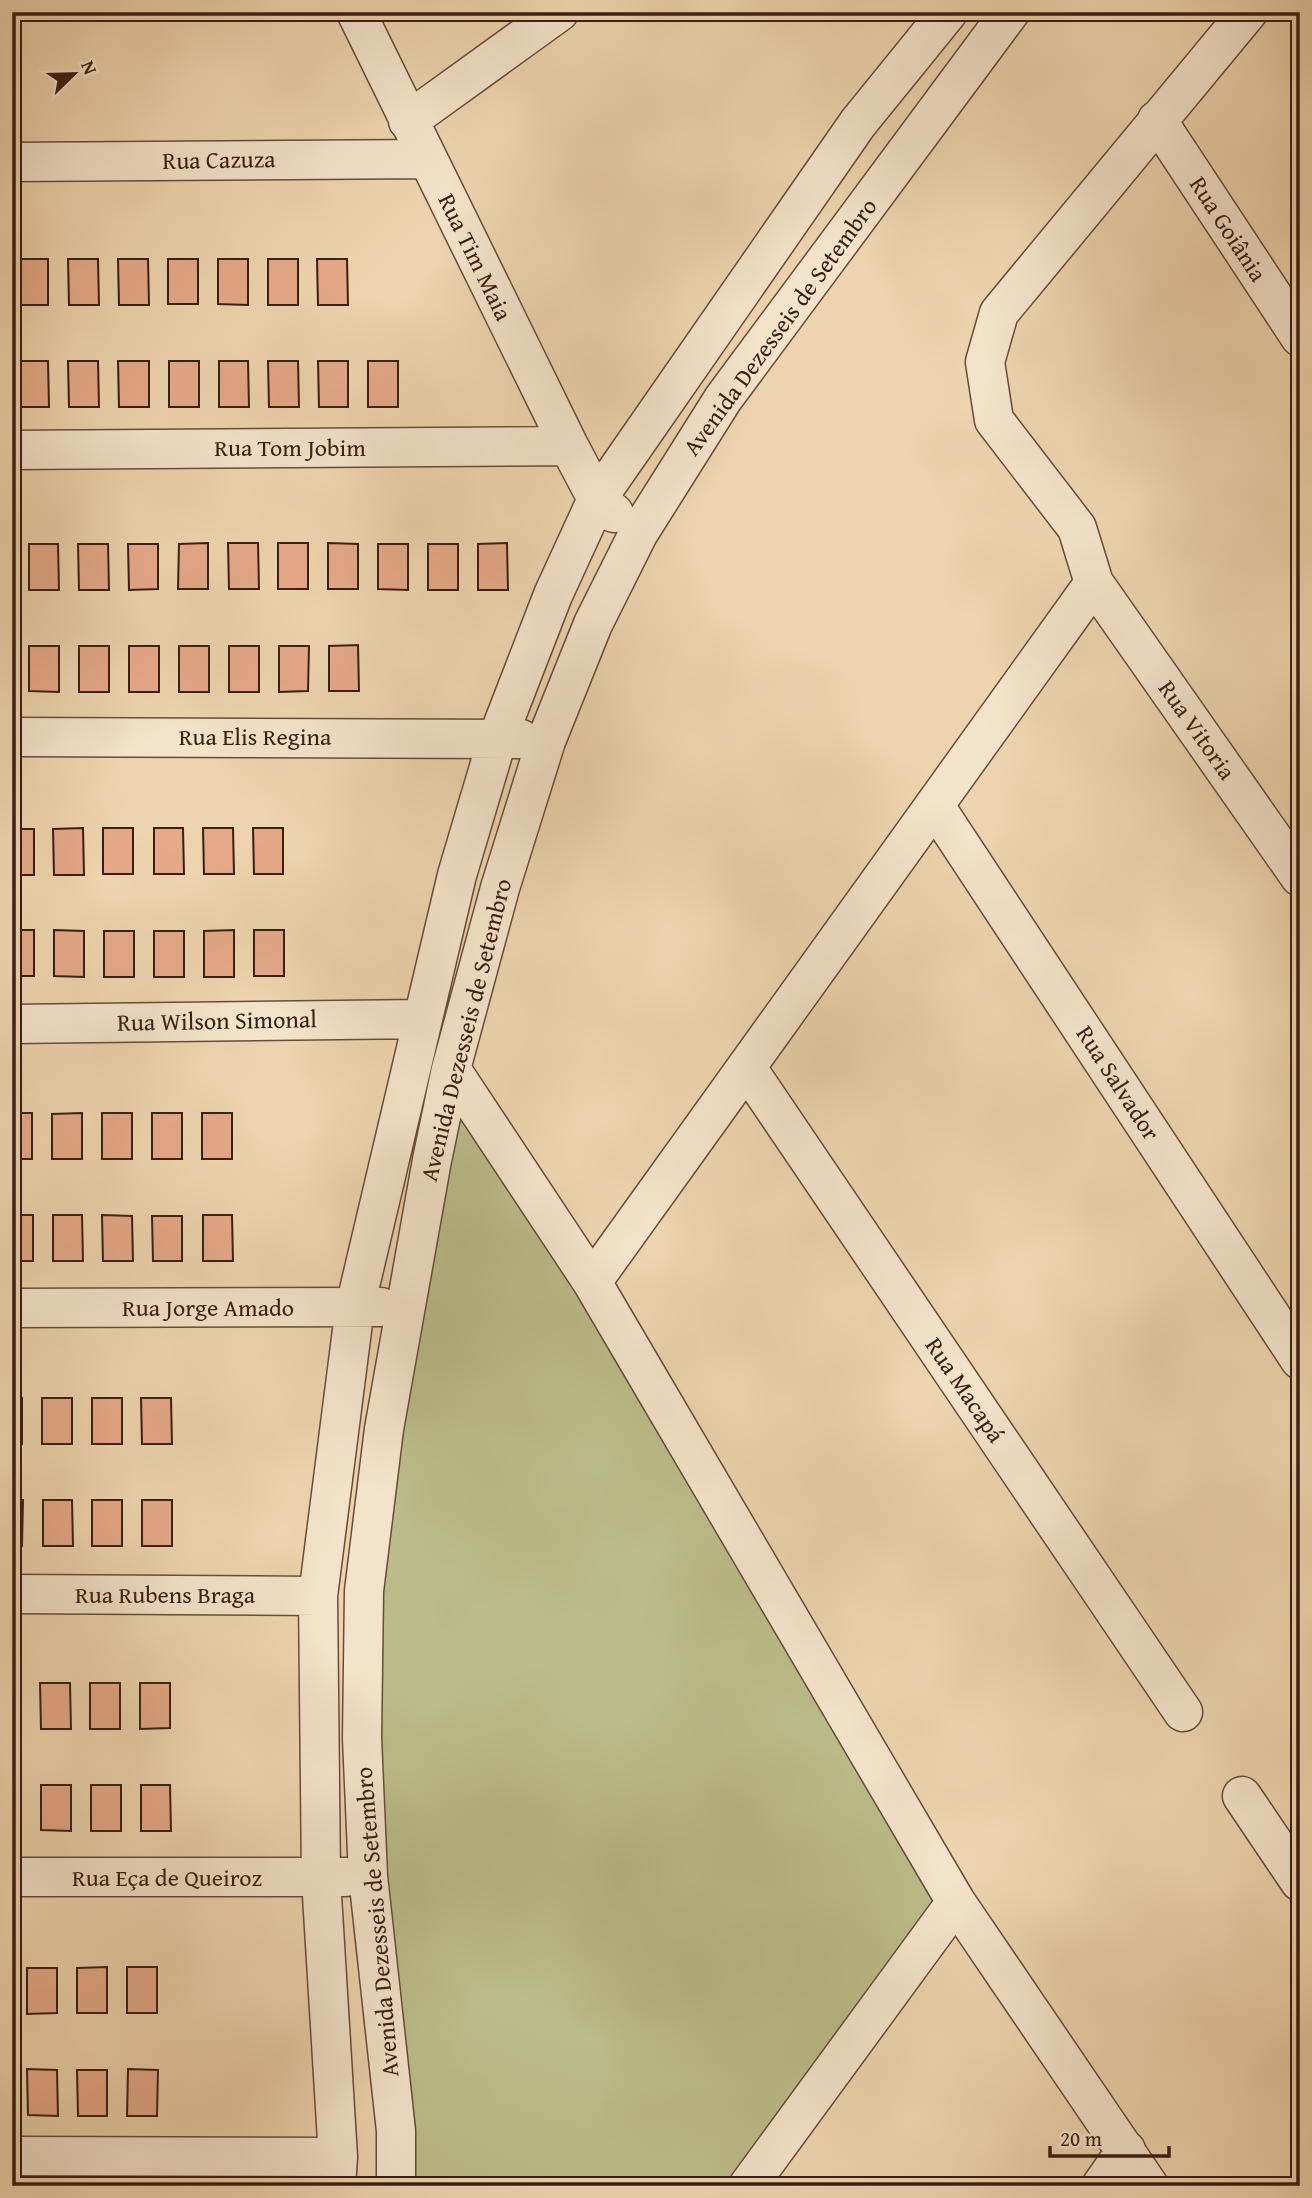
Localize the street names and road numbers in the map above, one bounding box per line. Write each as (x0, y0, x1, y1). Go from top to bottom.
street label: Rua Cazuza (162, 141, 277, 178)
street label: Rua Goiânia (1181, 169, 1276, 289)
street label: Rua Tim Maia (430, 187, 522, 327)
street label: Avenida Dezesseis de Setembro (674, 191, 885, 463)
street label: Rua Tom Jobim (214, 430, 366, 465)
street label: Rua Vitoria (1150, 673, 1245, 787)
street label: Rua Elis Regina (179, 719, 332, 754)
street label: Avenida Dezesseis de Setembro (411, 875, 520, 1185)
street label: Rua Wilson Simonal (117, 1001, 317, 1040)
street label: Rua Salvador (1068, 1018, 1169, 1147)
street label: Rua Jorge Amado (122, 1290, 294, 1325)
street label: Rua Macapá (917, 1330, 1014, 1450)
street label: Rua Rubens Braga (75, 1577, 256, 1612)
street label: Avenida Dezesseis de Setembro (346, 1766, 407, 2078)
street label: Rua Eça de Queiroz (72, 1860, 262, 1895)

